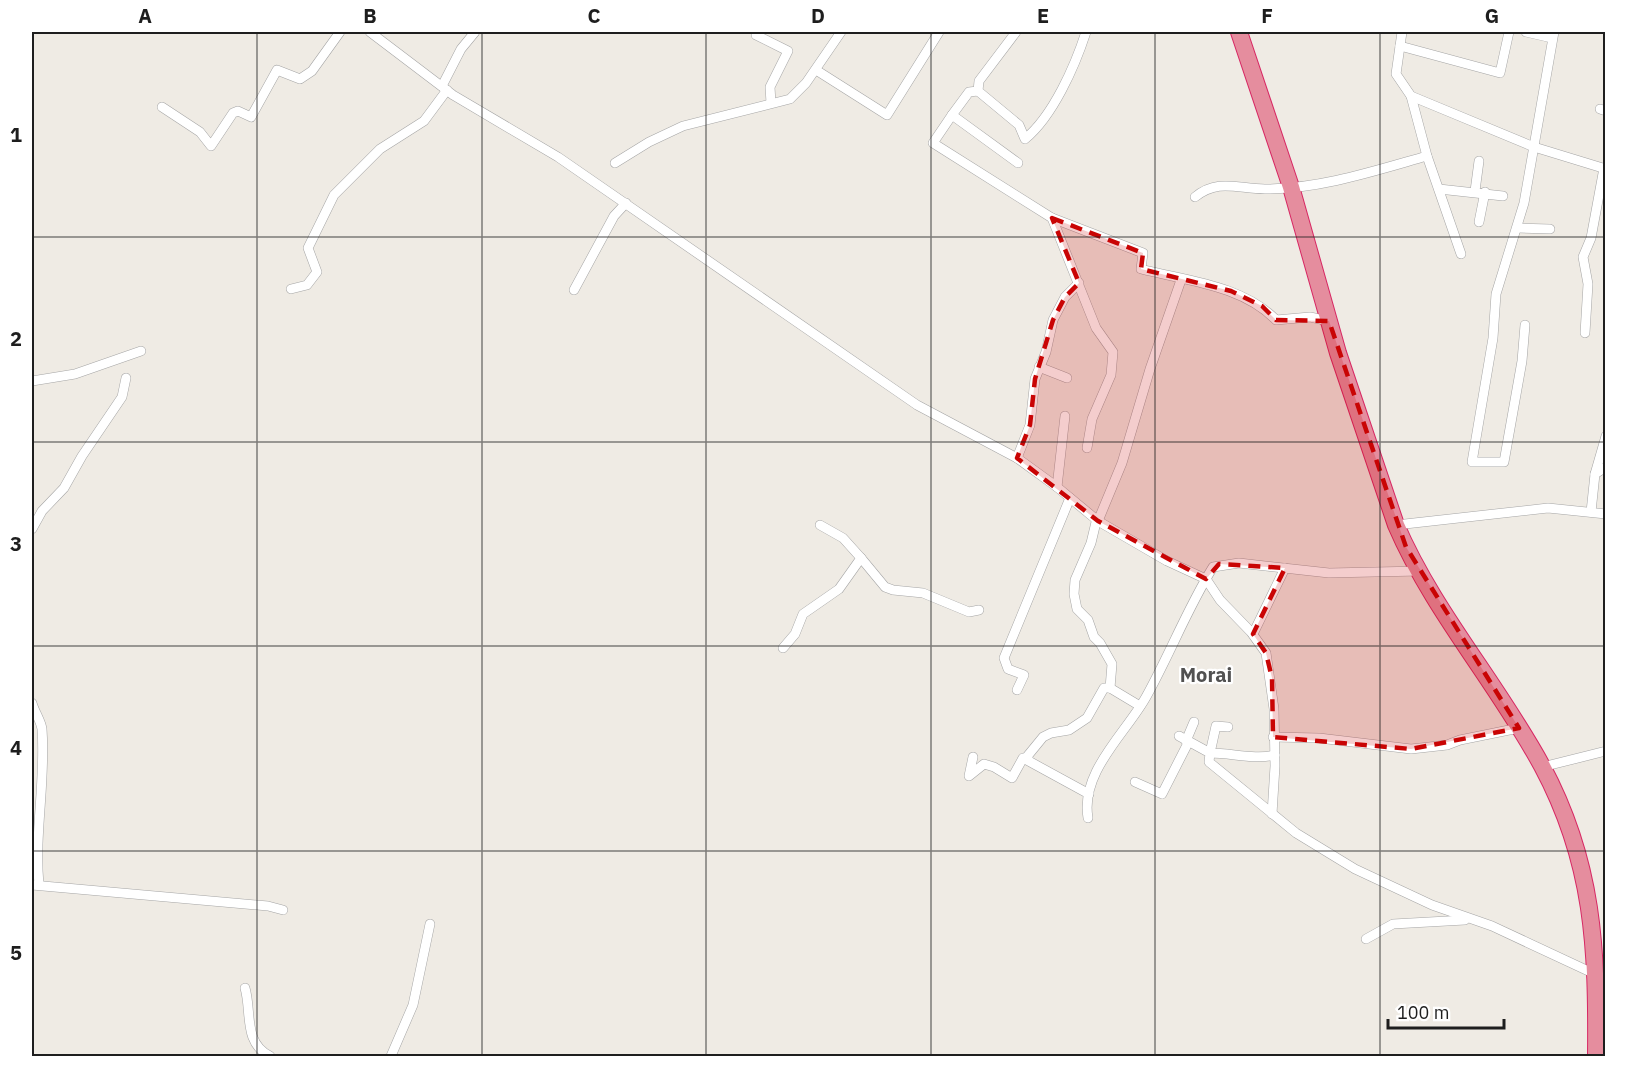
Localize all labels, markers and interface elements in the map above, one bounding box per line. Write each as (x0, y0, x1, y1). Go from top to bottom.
text: A (138, 2, 152, 29)
text: B (363, 2, 377, 29)
text: C (587, 2, 601, 29)
text: D (811, 2, 825, 29)
text: E (1037, 2, 1049, 29)
text: F (1261, 2, 1273, 29)
text: G (1485, 2, 1499, 29)
text: 1 (10, 121, 22, 148)
text: 2 (10, 325, 22, 352)
text: 3 (10, 530, 22, 557)
district label: Morai (1180, 661, 1232, 688)
text: 4 (10, 734, 22, 761)
text: 5 (10, 939, 22, 966)
scale bar (1388, 992, 1504, 1030)
text: 100 m (1397, 1001, 1449, 1024)

